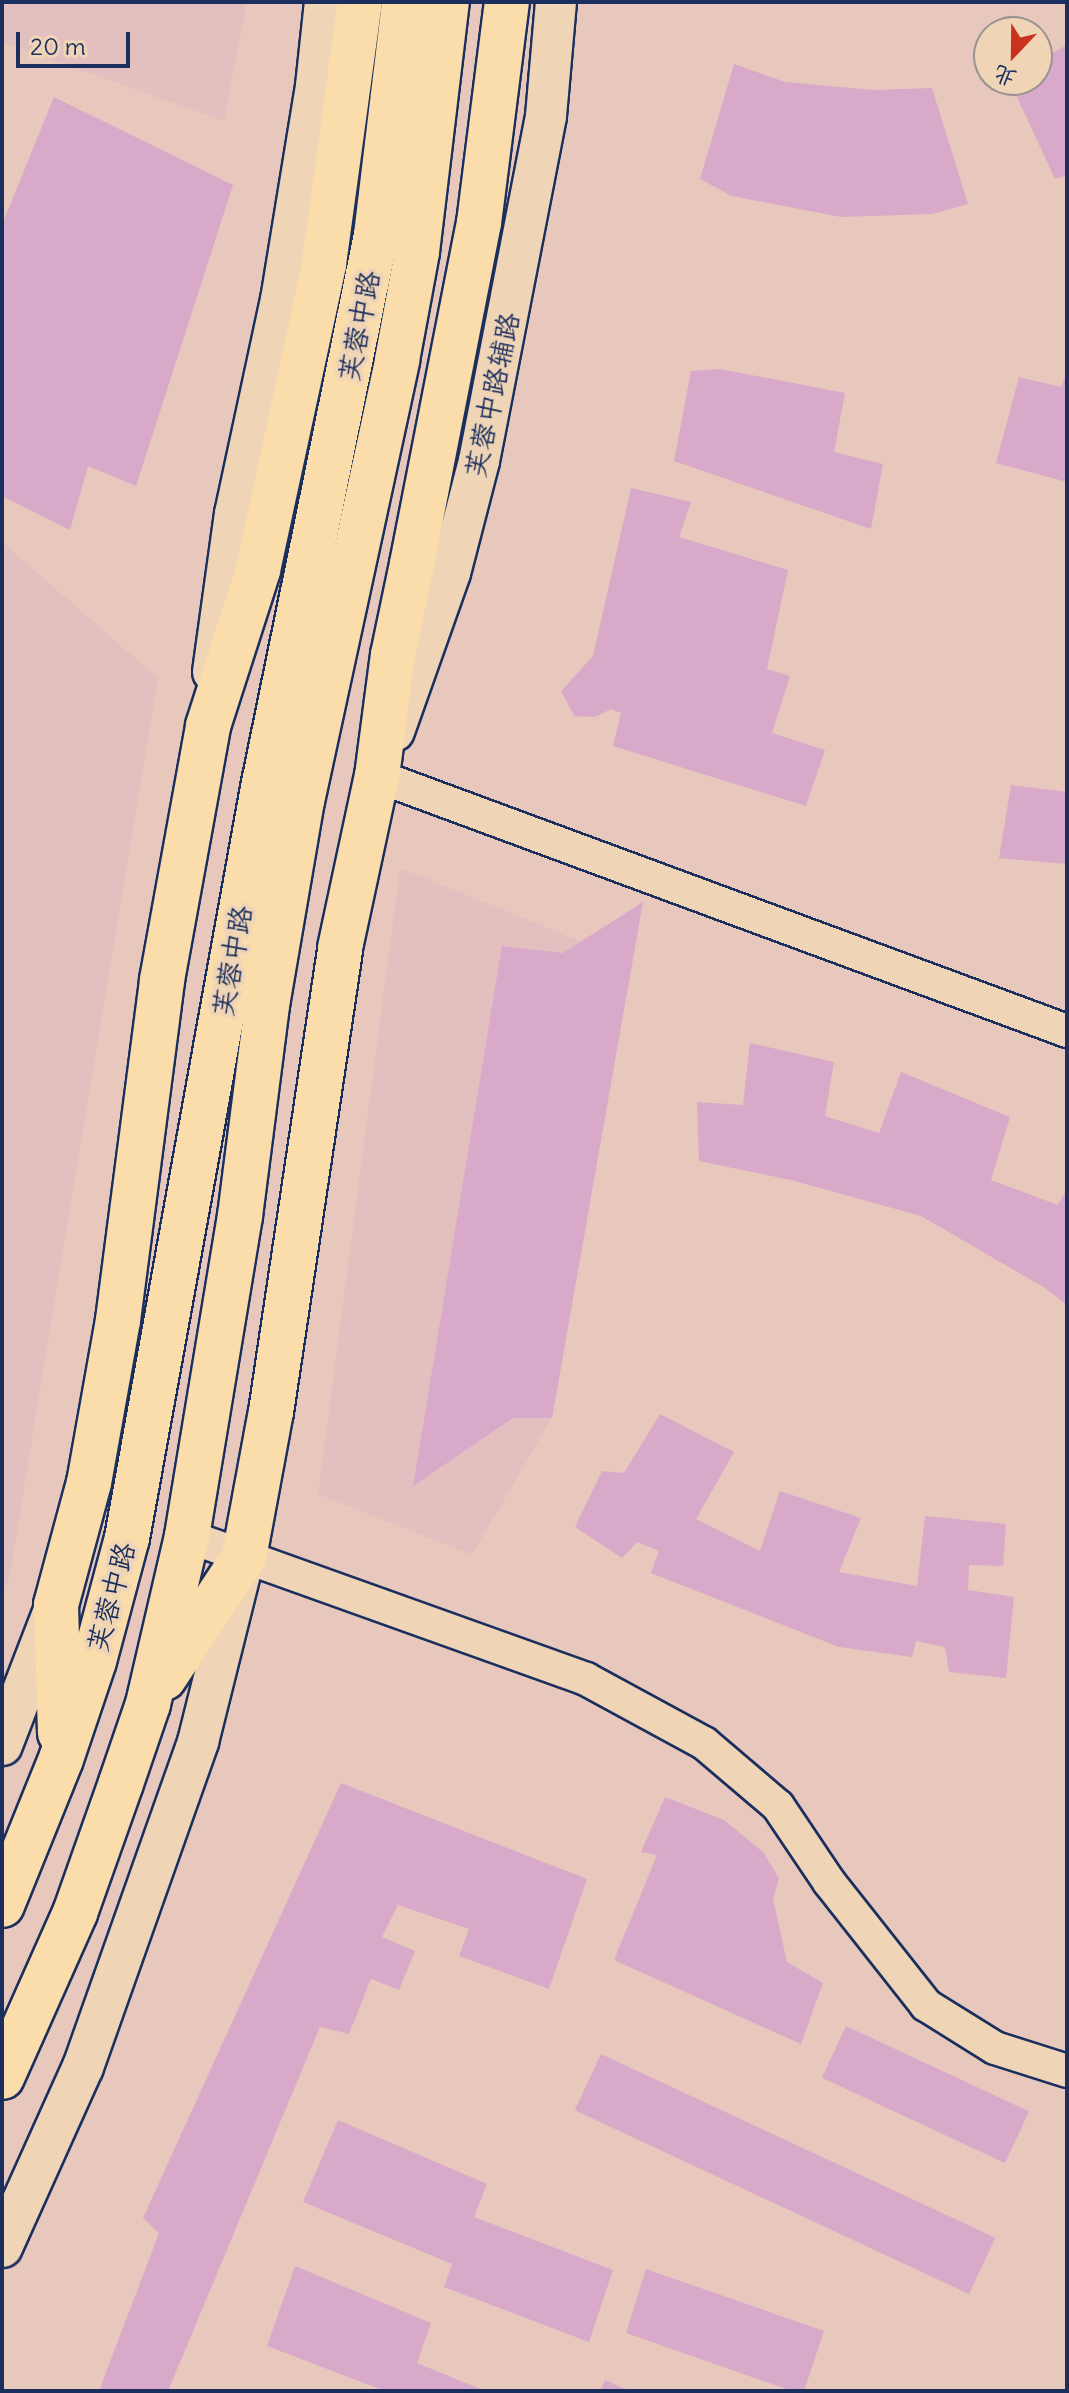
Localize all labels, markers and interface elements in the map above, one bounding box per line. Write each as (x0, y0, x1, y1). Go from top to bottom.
scale bar (20, 16, 134, 66)
north arrow (973, 16, 1053, 96)
text: 20 m (30, 31, 86, 61)
text: 北 (989, 59, 1020, 94)
street label: 芙蓉中路 (332, 268, 386, 384)
street label: 芙蓉中路辅路 (458, 309, 526, 481)
street label: 芙蓉中路 (206, 903, 258, 1019)
street label: 芙蓉中路 (80, 1539, 142, 1655)

